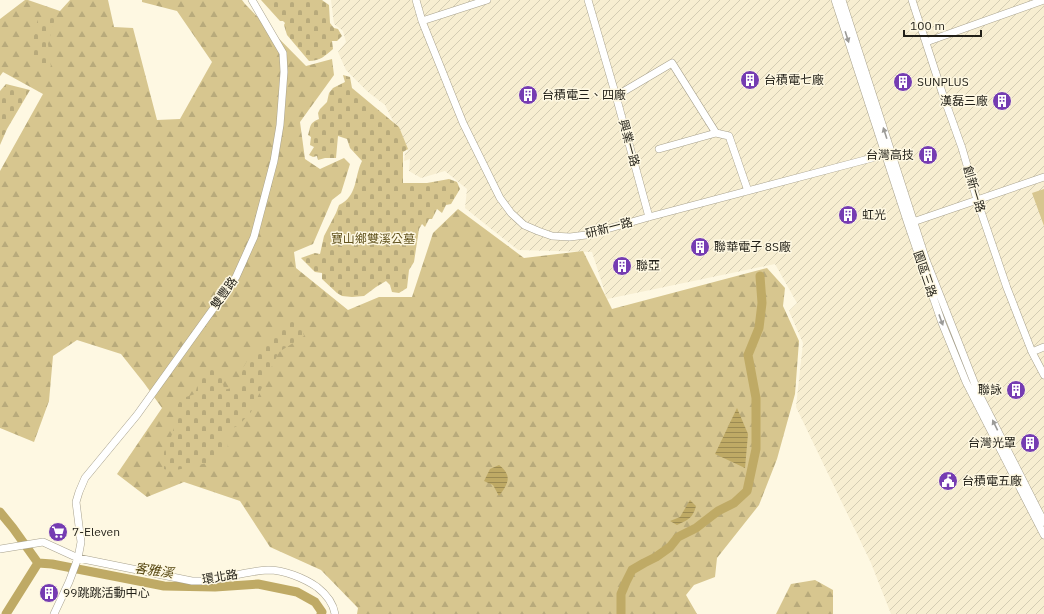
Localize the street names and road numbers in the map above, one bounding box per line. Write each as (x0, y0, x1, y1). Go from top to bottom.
street label: 興業一路 (616, 118, 643, 168)
street label: 創新一路 (960, 164, 989, 214)
street label: 研新一路 (584, 214, 634, 241)
street label: 園區三路 (911, 249, 940, 299)
street label: 雙豐路 (207, 274, 240, 312)
street label: 環北路 (201, 566, 239, 587)

